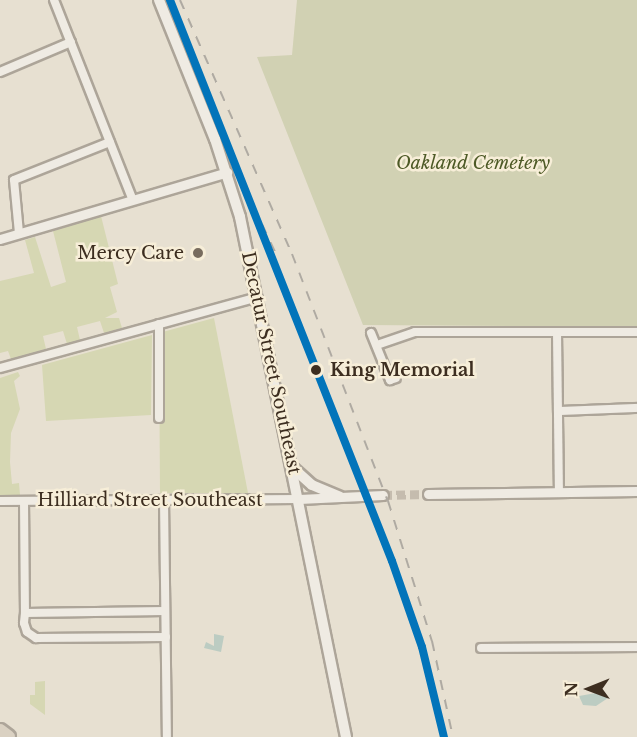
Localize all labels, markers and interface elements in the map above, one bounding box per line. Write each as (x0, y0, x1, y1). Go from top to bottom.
park label: Oakland Cemetery (396, 152, 550, 174)
place label: Mercy Care (77, 242, 184, 264)
marker: Mercy Care (189, 244, 207, 262)
street label: Decatur Street Southeast (237, 249, 305, 477)
place label: King Memorial (330, 359, 475, 381)
marker: King Memorial (307, 361, 325, 379)
street label: Hilliard Street Southeast (37, 489, 263, 511)
north arrow (559, 659, 619, 719)
text: N (561, 682, 581, 697)

